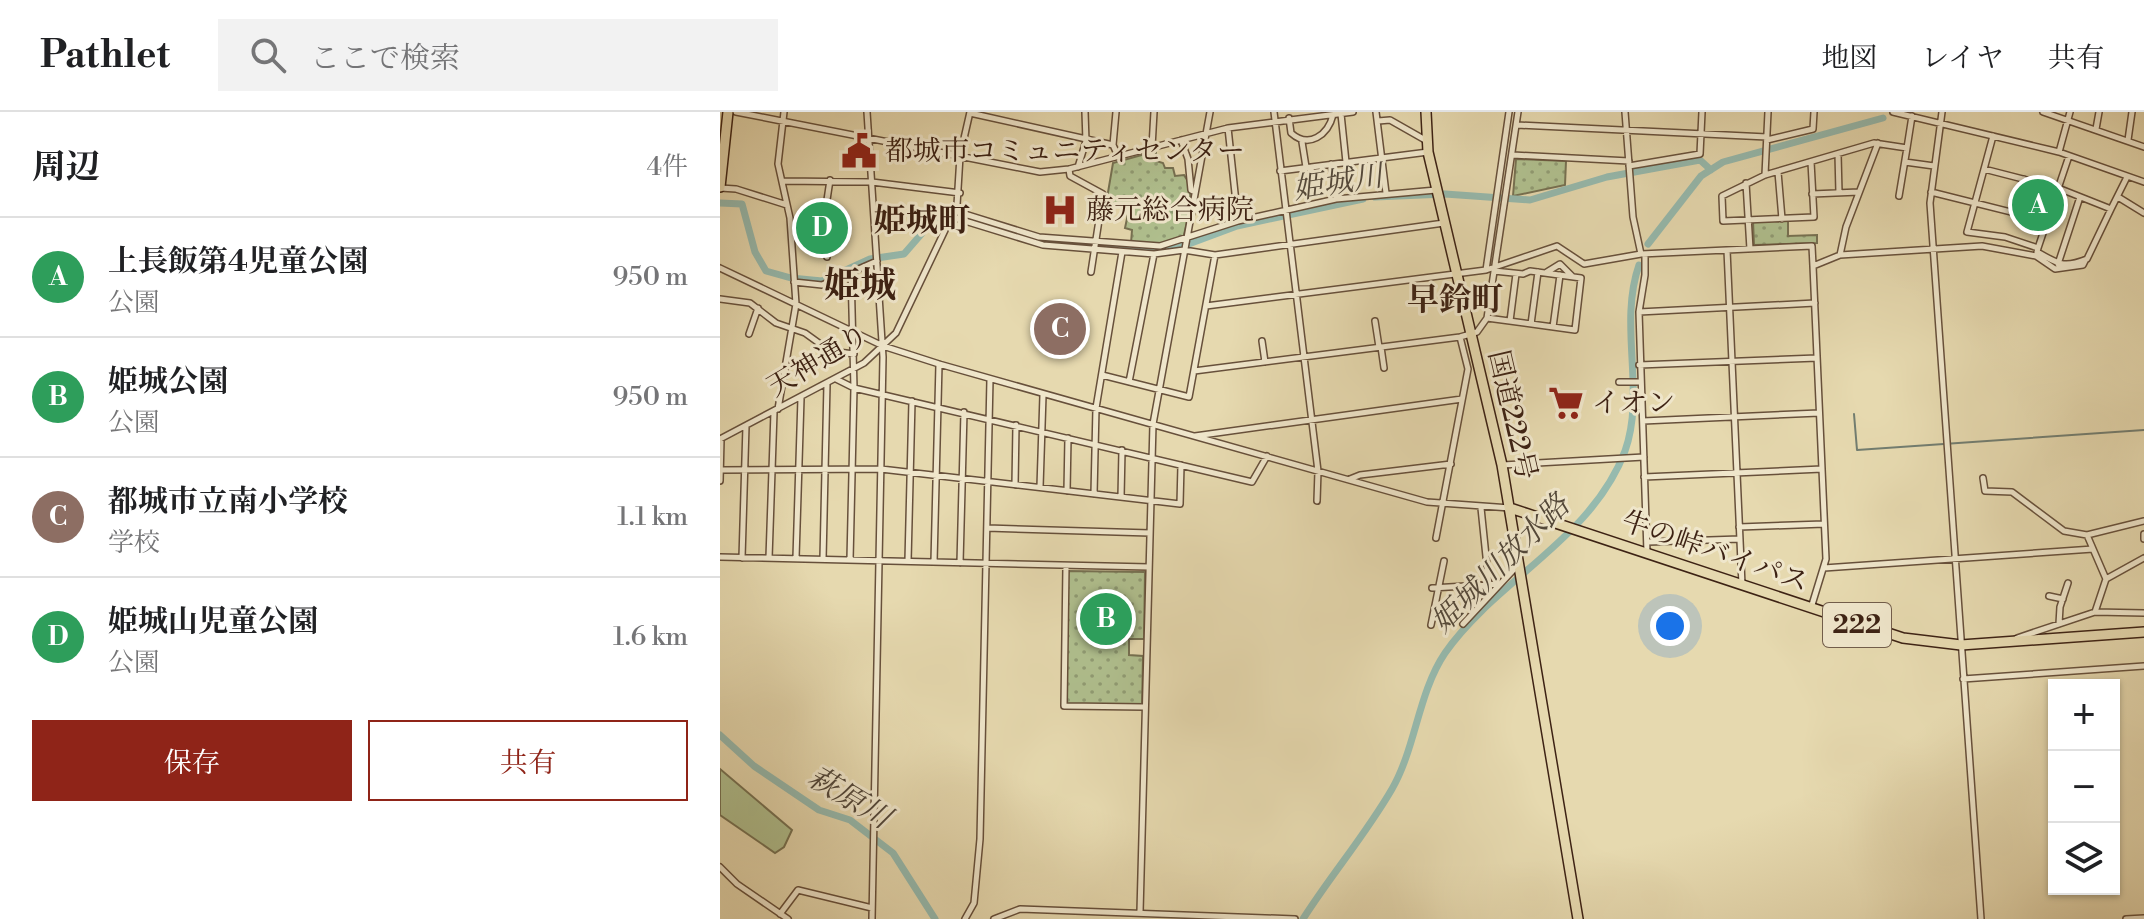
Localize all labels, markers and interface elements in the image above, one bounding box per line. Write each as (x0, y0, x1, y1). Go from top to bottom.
search box (218, 19, 778, 91)
text: Pathlet (40, 32, 170, 79)
icon: search (246, 33, 290, 77)
text: ここで検索 (310, 40, 460, 78)
text: 地図 (1821, 41, 1877, 76)
text: レイヤ (1921, 41, 2004, 76)
text: 共有 (2048, 41, 2104, 76)
public building icon: 都城市コミュニティセンター (840, 132, 878, 170)
place label: 都城市コミュニティセンター (885, 134, 1245, 169)
text: 周辺 (32, 147, 100, 189)
text: 4件 (647, 151, 688, 183)
water label: 姫城川 (1291, 157, 1388, 209)
pin: A (2012, 175, 2064, 235)
hospital icon: 藤元総合病院 (1041, 191, 1079, 229)
place label: 藤元総合病院 (1086, 193, 1254, 228)
pin: D (796, 198, 848, 258)
district label: 姫城町 (874, 201, 970, 241)
text: 上長飯第4児童公園 (108, 243, 368, 281)
text: A (49, 261, 67, 293)
text: 950 m (613, 261, 688, 293)
district label: 姫城 (824, 264, 896, 309)
district label: 早鈴町 (1407, 280, 1503, 320)
text: 公園 (108, 287, 160, 319)
pin: C (1034, 299, 1086, 359)
street label: 天神通り (761, 317, 875, 405)
street label: 国道222号 (1480, 347, 1544, 483)
text: 姫城公園 (108, 363, 228, 401)
text: B (48, 381, 68, 413)
text: 950 m (613, 381, 688, 413)
supermarket icon: イオン (1547, 384, 1585, 422)
place label: イオン (1592, 386, 1675, 421)
text: 公園 (108, 407, 160, 439)
text: 都城市立南小学校 (108, 483, 348, 521)
water label: 姫城川放水路 (1424, 486, 1579, 641)
text: C (49, 501, 67, 533)
text: 1.1 km (617, 501, 688, 533)
street label: 牛の峠バイパス (1617, 504, 1813, 600)
text: 学校 (108, 527, 160, 559)
pin: B (1080, 589, 1132, 649)
text: 姫城山児童公園 (108, 603, 318, 641)
road number: 222 (1823, 603, 1891, 647)
your location (1650, 606, 1690, 646)
text: D (48, 621, 68, 653)
text: 1.6 km (613, 621, 688, 653)
text: 公園 (108, 647, 160, 679)
map controls (2048, 679, 2120, 895)
button: + (2048, 679, 2120, 751)
button: 保存 (32, 720, 352, 801)
button: 共有 (368, 720, 688, 801)
button: − (2048, 751, 2120, 823)
water label: 萩原川 (801, 759, 900, 839)
button: layers (2048, 823, 2120, 895)

